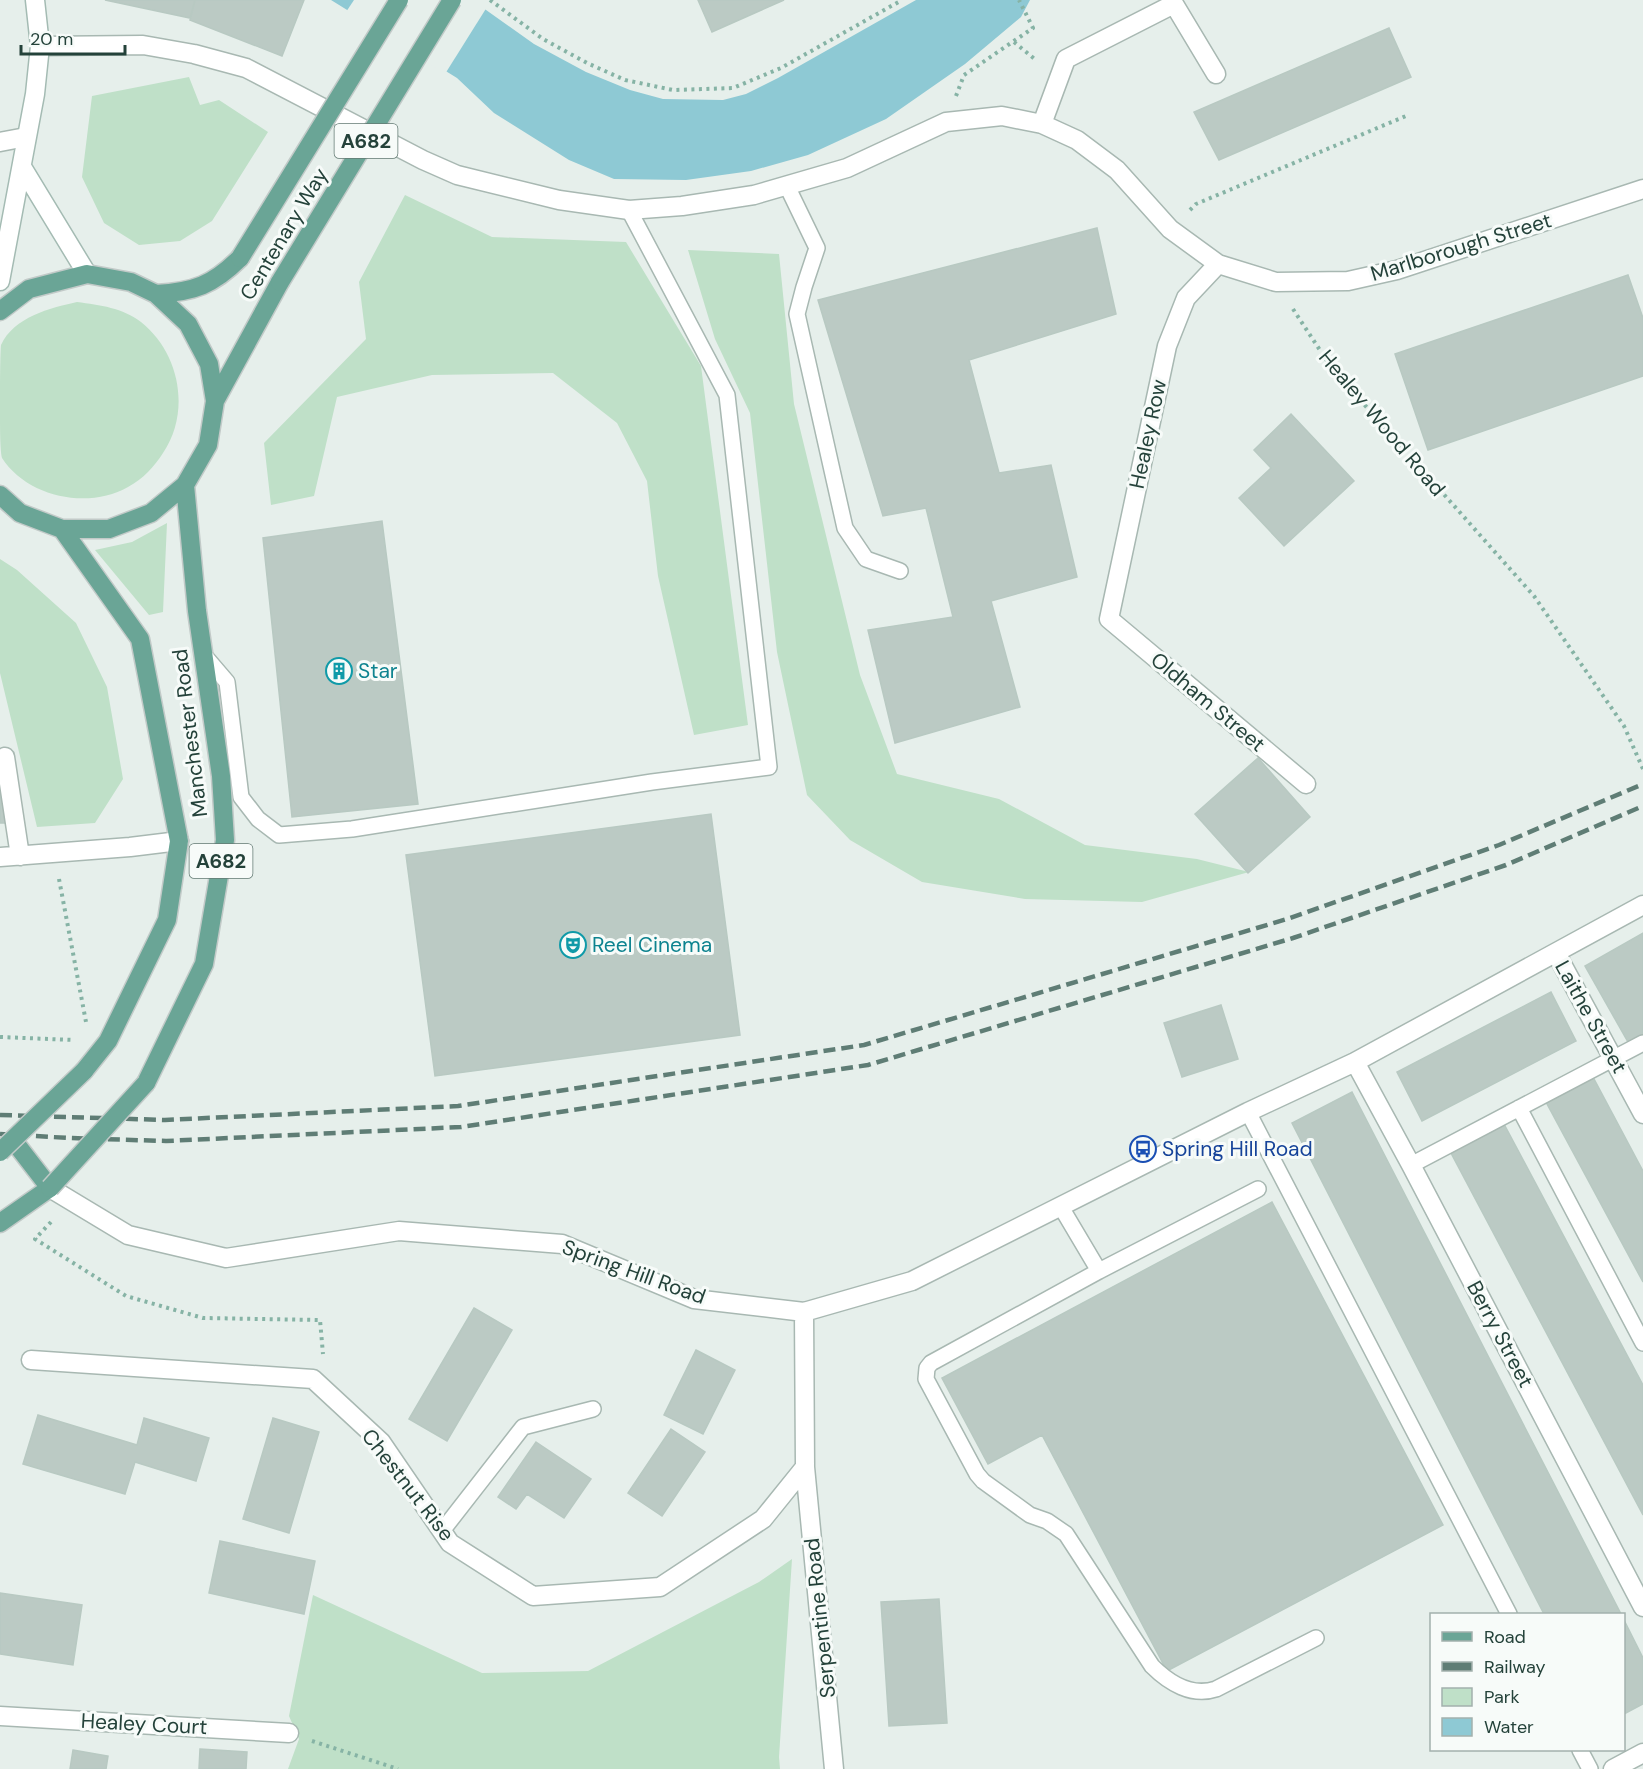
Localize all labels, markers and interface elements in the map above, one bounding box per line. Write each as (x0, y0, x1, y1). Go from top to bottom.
scale bar (21, 18, 124, 56)
text: 20 m (30, 27, 73, 51)
road number: A682 (334, 124, 398, 158)
street label: Centenary Way (234, 162, 335, 305)
street label: Marlborough Street (1367, 206, 1555, 288)
street label: Healey Wood Road (1312, 344, 1452, 502)
street label: Healey Row (1123, 377, 1173, 491)
street label: Oldham Street (1145, 646, 1271, 758)
street label: Manchester Road (166, 647, 214, 819)
building icon: Star (324, 656, 354, 686)
place label: Star (358, 657, 398, 685)
road number: A682 (190, 844, 252, 878)
theatre icon: Reel Cinema (558, 930, 588, 960)
place label: Reel Cinema (592, 931, 712, 959)
street label: Laithe Street (1548, 956, 1634, 1078)
bus stop icon: Spring Hill Road (1128, 1134, 1158, 1164)
place label: Spring Hill Road (1162, 1135, 1313, 1163)
street label: Spring Hill Road (558, 1233, 710, 1311)
street label: Berry Street (1460, 1276, 1540, 1392)
street label: Chestnut Rise (355, 1423, 461, 1547)
street label: Serpentine Road (798, 1537, 842, 1699)
legend (1430, 1613, 1625, 1751)
text: Road (1484, 1625, 1526, 1649)
text: Railway (1484, 1655, 1546, 1679)
text: Park (1484, 1685, 1520, 1709)
street label: Healey Court (80, 1707, 208, 1741)
text: Water (1484, 1715, 1534, 1739)

